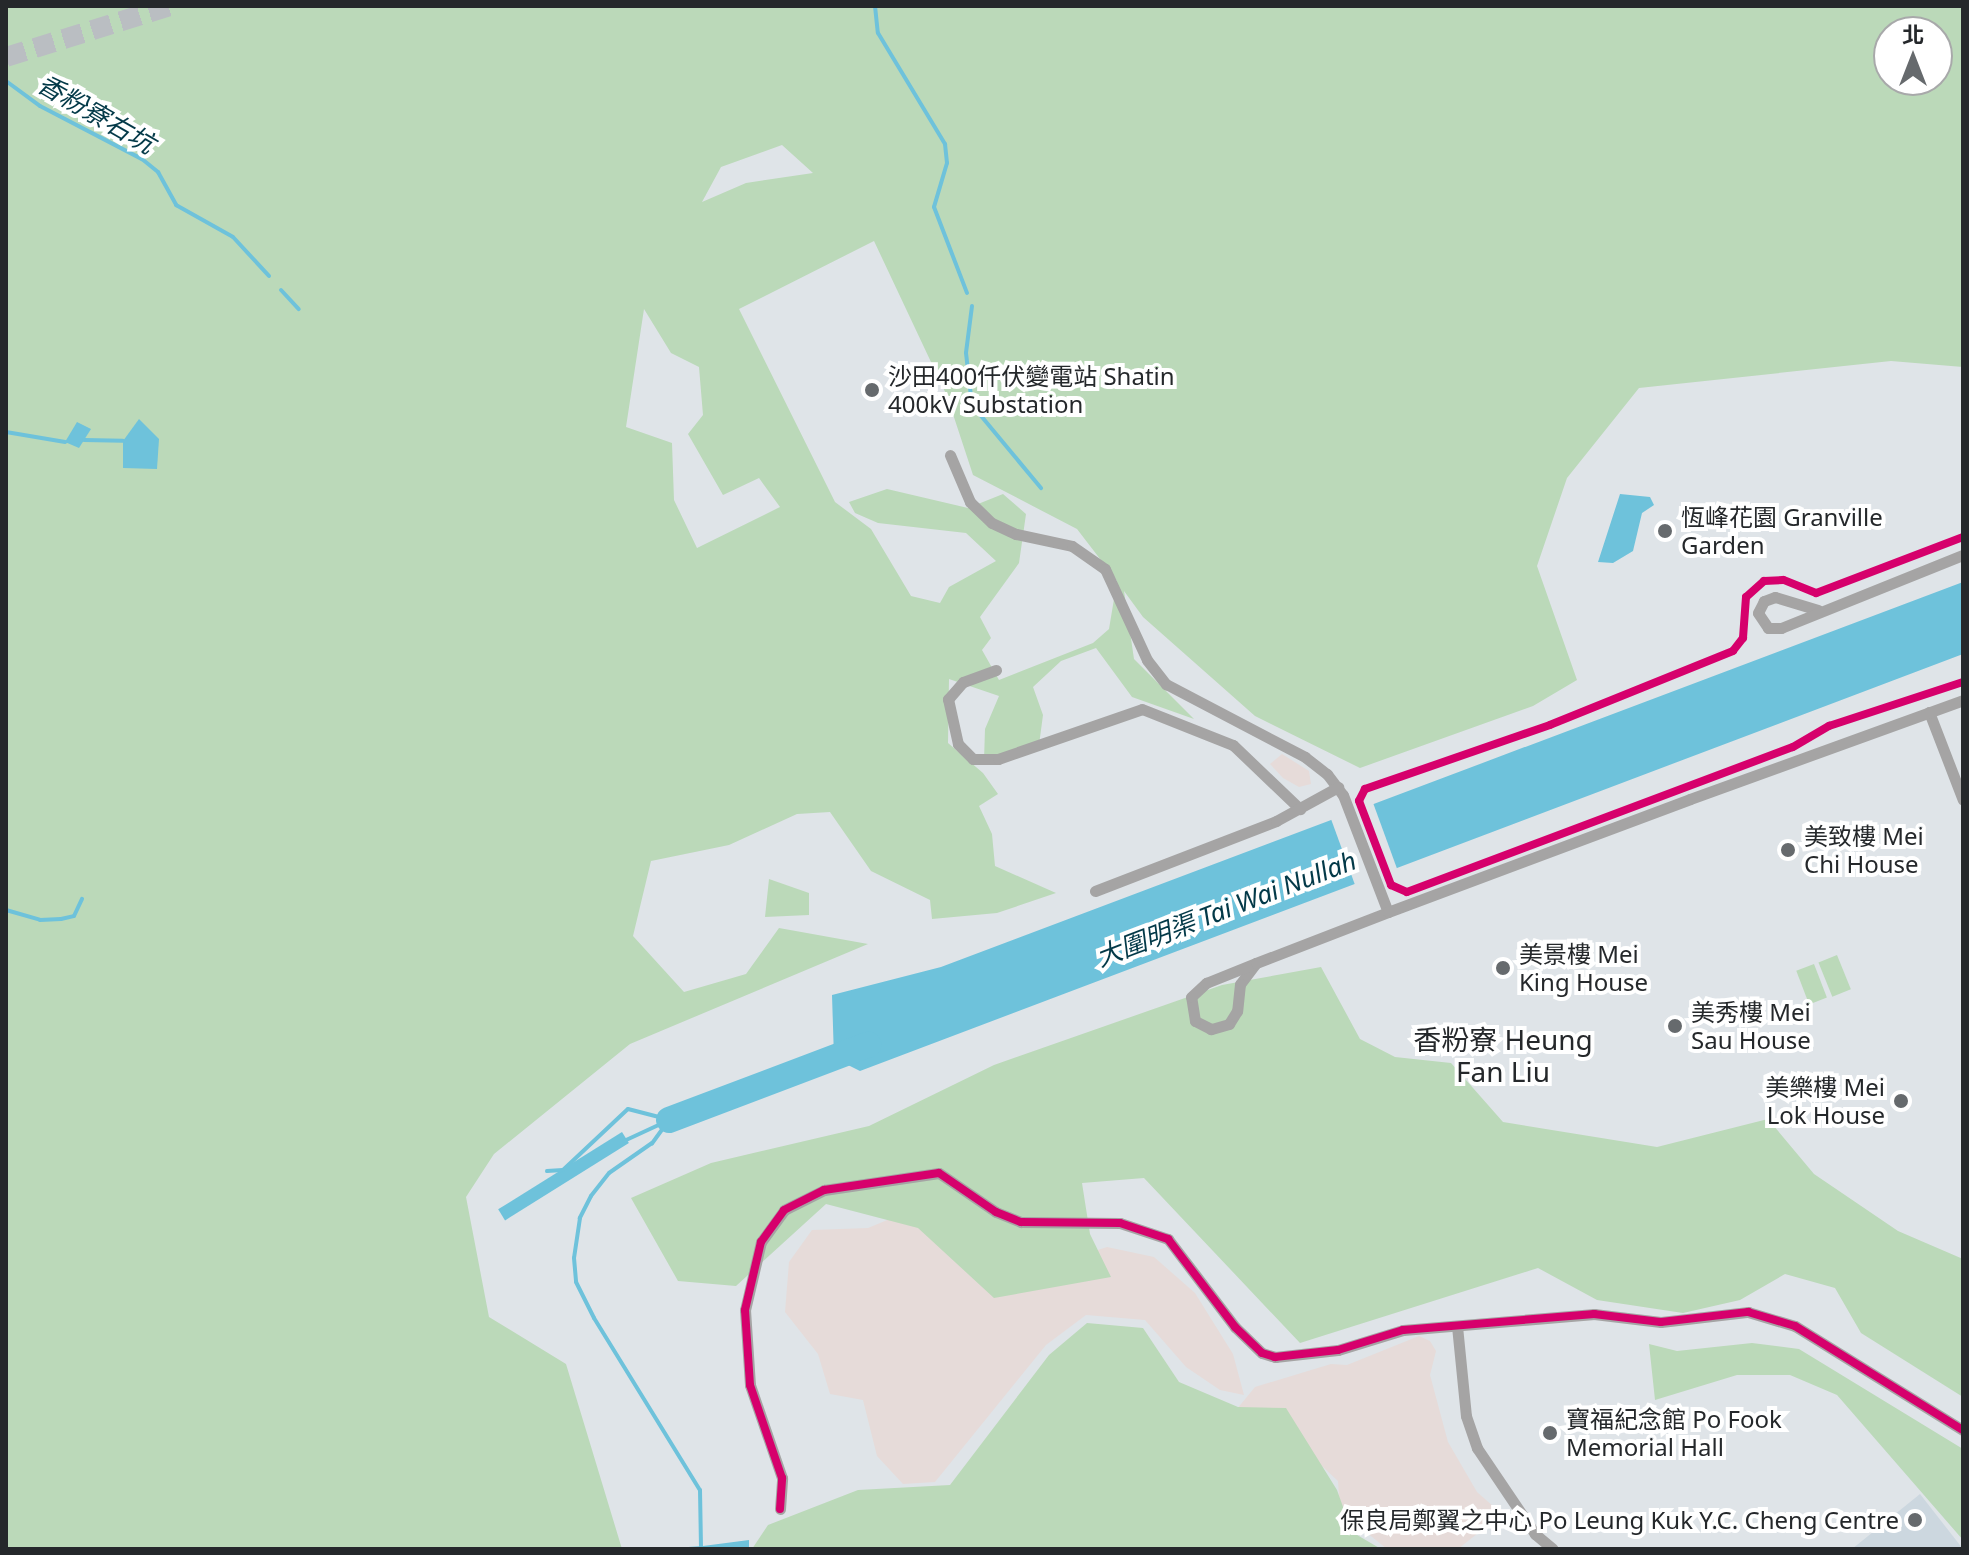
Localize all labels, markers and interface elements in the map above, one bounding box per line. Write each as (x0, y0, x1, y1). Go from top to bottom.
north arrow (1873, 16, 1953, 96)
text: 北 (1902, 19, 1924, 49)
water label: 香粉寮右坑 (32, 68, 160, 160)
place label: 沙田400仟伏變電站 Shatin 400kV Substation (888, 362, 1175, 418)
marker: 沙田400仟伏變電站 Shatin 400kV Substation (863, 381, 881, 399)
place label: 恆峰花園 Granville Garden (1681, 503, 1883, 559)
marker: 恆峰花園 Granville Garden (1656, 522, 1674, 540)
place label: 美致樓 Mei Chi House (1804, 822, 1924, 878)
marker: 美致樓 Mei Chi House (1779, 841, 1797, 859)
water label: 大圍明渠 Tai Wai Nullah (1091, 845, 1361, 973)
place label: 美景樓 Mei King House (1519, 940, 1648, 996)
marker: 美景樓 Mei King House (1494, 959, 1512, 977)
place label: 美秀樓 Mei Sau House (1691, 998, 1811, 1054)
marker: 美秀樓 Mei Sau House (1666, 1017, 1684, 1035)
district label: 香粉寮 Heung Fan Liu (1413, 1022, 1593, 1088)
place label: 美樂樓 Mei Lok House (1765, 1073, 1885, 1129)
marker: 美樂樓 Mei Lok House (1892, 1092, 1910, 1110)
place label: 寶福紀念館 Po Fook Memorial Hall (1566, 1405, 1782, 1461)
marker: 寶福紀念館 Po Fook Memorial Hall (1541, 1424, 1559, 1442)
place label: 保良局鄭翼之中心 Po Leung Kuk Y.C. Cheng Centre (1340, 1506, 1899, 1534)
marker: 保良局鄭翼之中心 Po Leung Kuk Y.C. Cheng Centre (1906, 1511, 1924, 1529)

